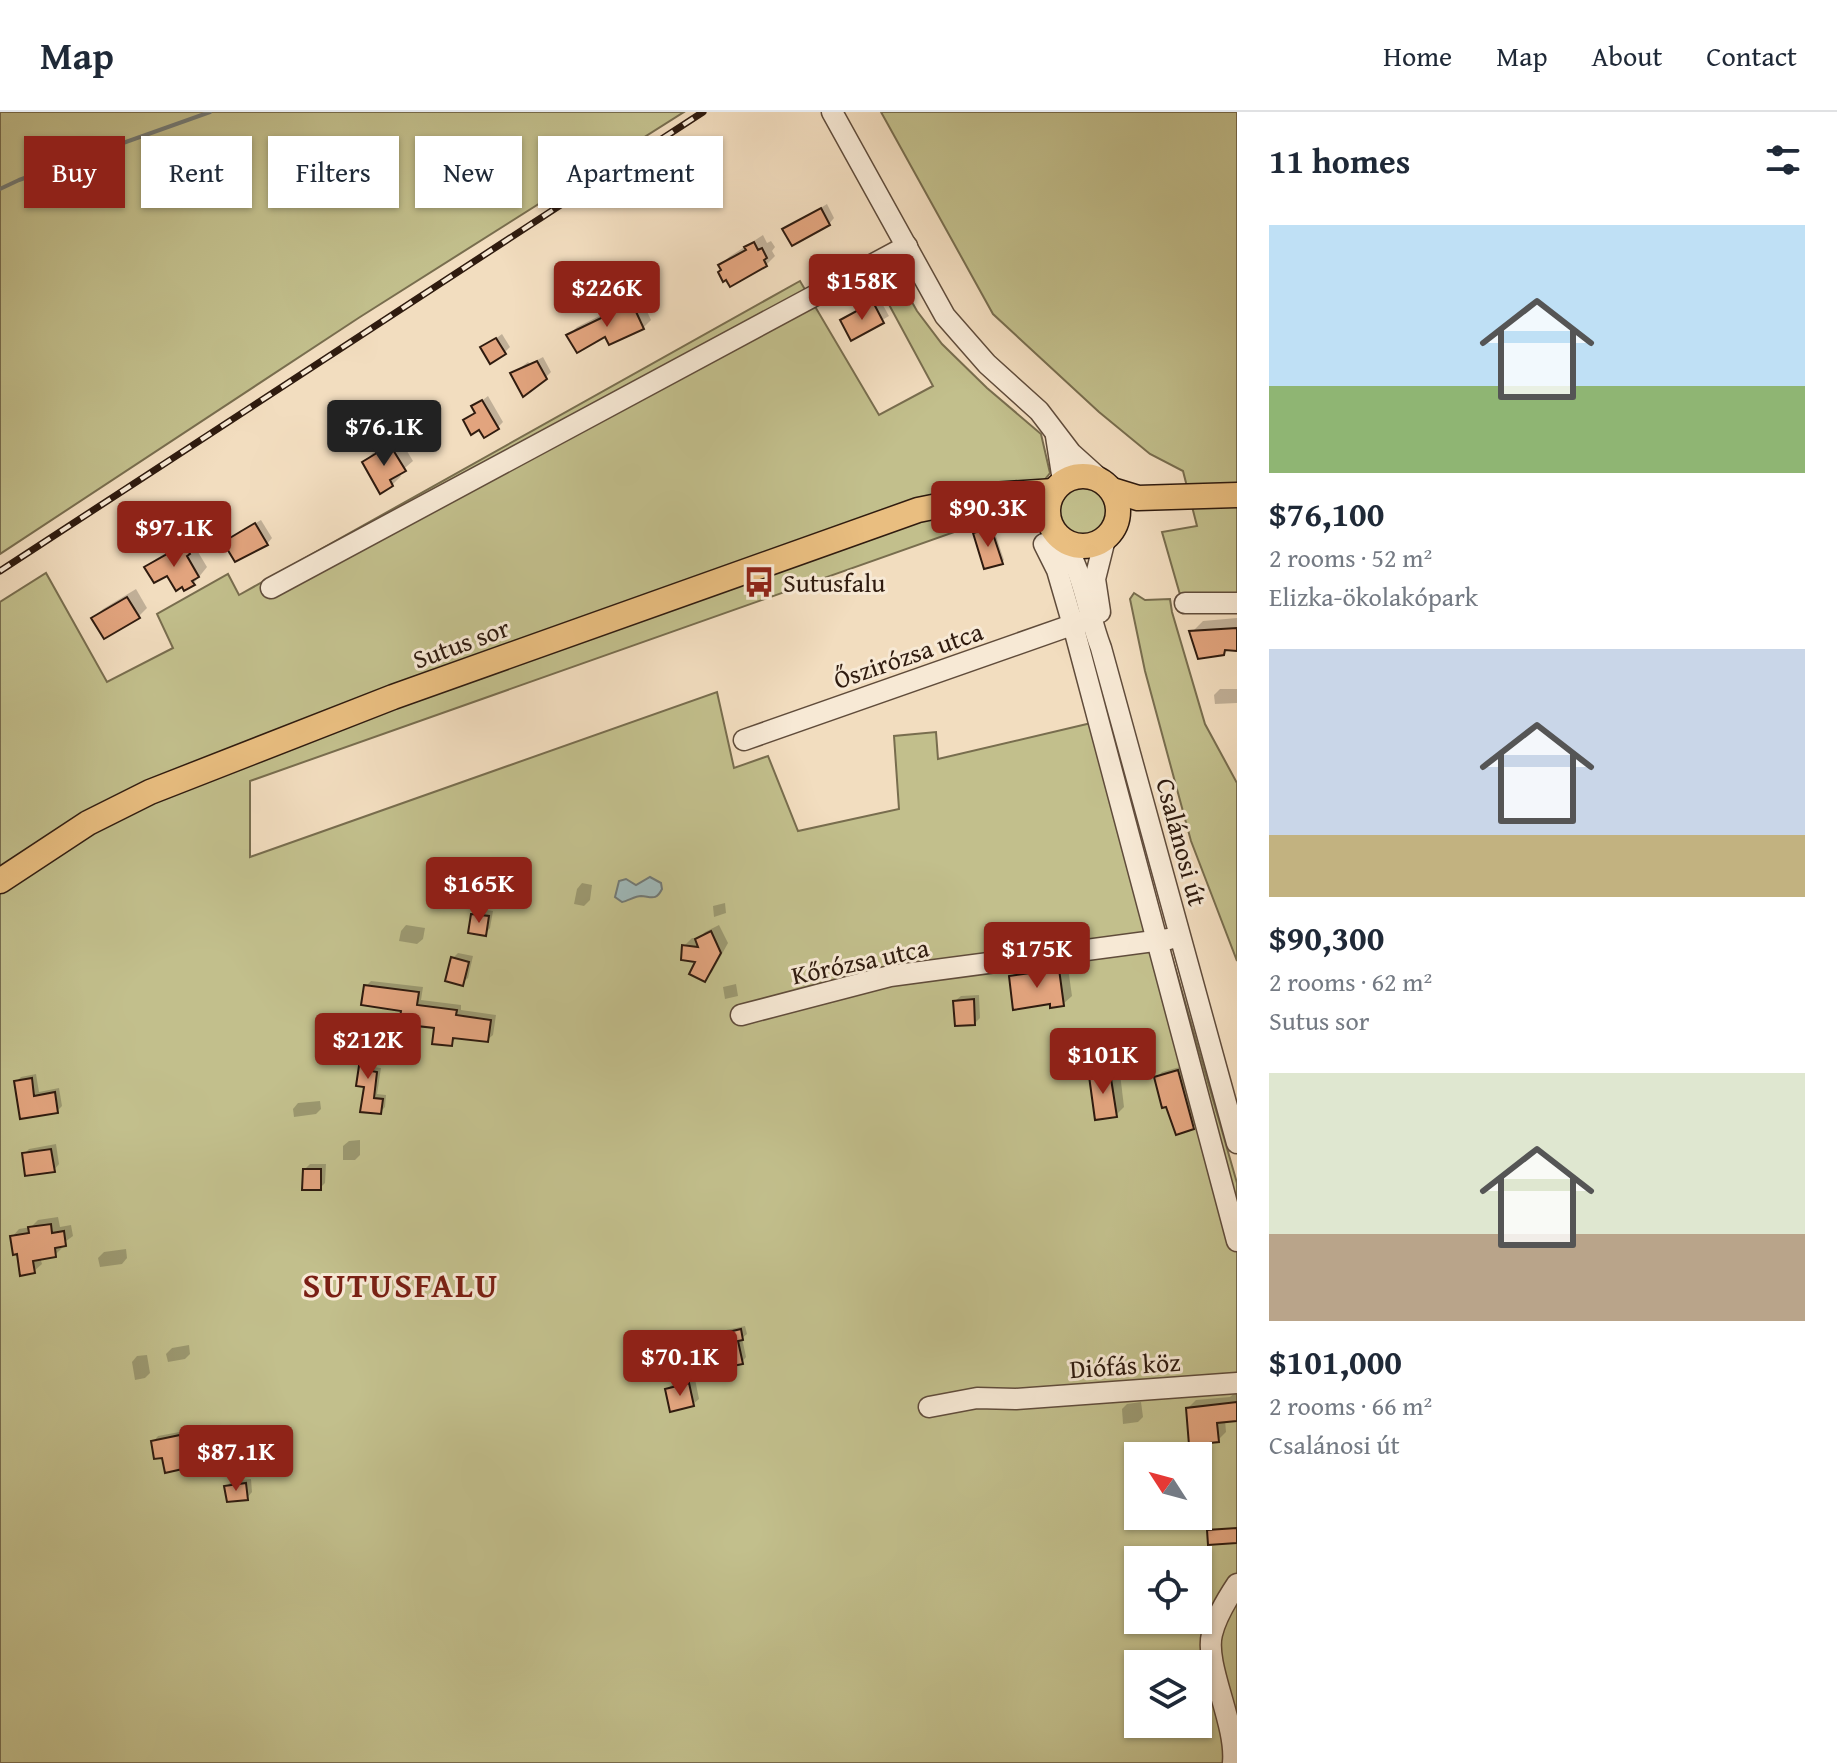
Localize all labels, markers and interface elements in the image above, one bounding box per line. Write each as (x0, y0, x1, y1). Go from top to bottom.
text: Map (40, 27, 114, 83)
text: Home (1383, 35, 1452, 76)
text: Map (1496, 35, 1548, 76)
text: About (1592, 35, 1662, 76)
text: Contact (1706, 35, 1797, 76)
chip: Buy (24, 136, 125, 208)
chip: Rent (141, 136, 252, 208)
chip: Filters (268, 136, 399, 208)
chip: New (415, 136, 522, 208)
chip: Apartment (538, 136, 723, 208)
text: 11 homes (1269, 136, 1410, 185)
icon: filters (1761, 138, 1805, 182)
pin: $158K (806, 254, 918, 322)
text: $158K (827, 260, 897, 299)
pin: $226K (551, 261, 663, 329)
text: $226K (572, 267, 642, 306)
icon: home (1465, 277, 1609, 421)
pin: $76.1K (319, 400, 449, 468)
text: $76.1K (345, 406, 423, 445)
pin: $90.3K (923, 481, 1053, 549)
text: $90.3K (949, 487, 1027, 526)
text: $76,100 (1269, 489, 1384, 538)
pin: $97.1K (109, 501, 239, 569)
text: $97.1K (135, 507, 213, 546)
text: 2 rooms · 52 m² (1269, 538, 1432, 577)
place label: Sutusfalu (783, 563, 885, 602)
bus stop icon: Sutusfalu (742, 565, 776, 599)
text: Elizka-ökolakópark (1269, 577, 1478, 616)
street label: Sutus sor (407, 607, 515, 678)
street label: Őszirózsa utca (828, 611, 989, 699)
icon: home (1465, 701, 1609, 845)
street label: Csalánosi út (1146, 774, 1218, 910)
pin: $165K (423, 857, 535, 925)
text: $165K (444, 863, 514, 902)
text: $90,300 (1269, 913, 1384, 962)
pin: $175K (981, 922, 1093, 990)
street label: Kőrózsa utca (788, 927, 933, 995)
text: $175K (1002, 928, 1072, 967)
text: 2 rooms · 62 m² (1269, 962, 1432, 1001)
text: Sutus sor (1269, 1001, 1369, 1040)
pin: $212K (312, 1013, 424, 1081)
text: $212K (333, 1019, 403, 1058)
pin: $101K (1047, 1028, 1159, 1096)
text: $101K (1068, 1034, 1138, 1073)
icon: home (1465, 1125, 1609, 1269)
district label: SUTUSFALU (303, 1260, 499, 1309)
pin: $70.1K (615, 1330, 745, 1398)
text: $70.1K (641, 1336, 719, 1375)
text: $101,000 (1269, 1337, 1402, 1386)
street label: Diófás köz (1068, 1342, 1182, 1388)
text: 2 rooms · 66 m² (1269, 1386, 1432, 1425)
pin: $87.1K (171, 1425, 301, 1493)
text: Csalánosi út (1269, 1425, 1400, 1464)
text: $87.1K (197, 1431, 275, 1470)
north arrow (1124, 1442, 1212, 1530)
map controls (1124, 1442, 1212, 1738)
button: locate (1124, 1546, 1212, 1634)
button: layers (1124, 1650, 1212, 1738)

